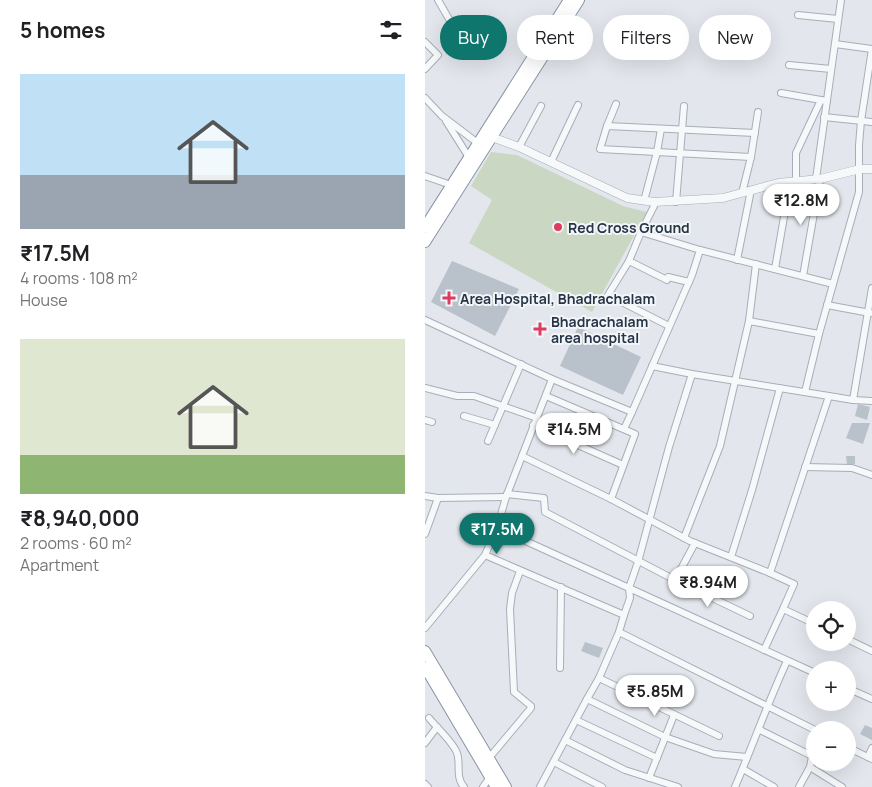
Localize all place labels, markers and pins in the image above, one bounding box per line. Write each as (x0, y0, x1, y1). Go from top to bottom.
pin: ₹12.8M (760, 184, 842, 226)
place label: Red Cross Ground (568, 218, 690, 237)
marker: Red Cross Ground (552, 221, 564, 233)
place label: Area Hospital, Bhadrachalam (460, 289, 655, 308)
marker: Area Hospital, Bhadrachalam (442, 291, 456, 305)
place label: Bhadrachalam area hospital (551, 312, 648, 347)
marker: Bhadrachalam area hospital (533, 322, 547, 336)
pin: ₹14.5M (533, 412, 615, 455)
pin: ₹17.5M (456, 512, 538, 555)
pin: ₹8.94M (667, 566, 749, 608)
pin: ₹5.85M (614, 674, 696, 717)

